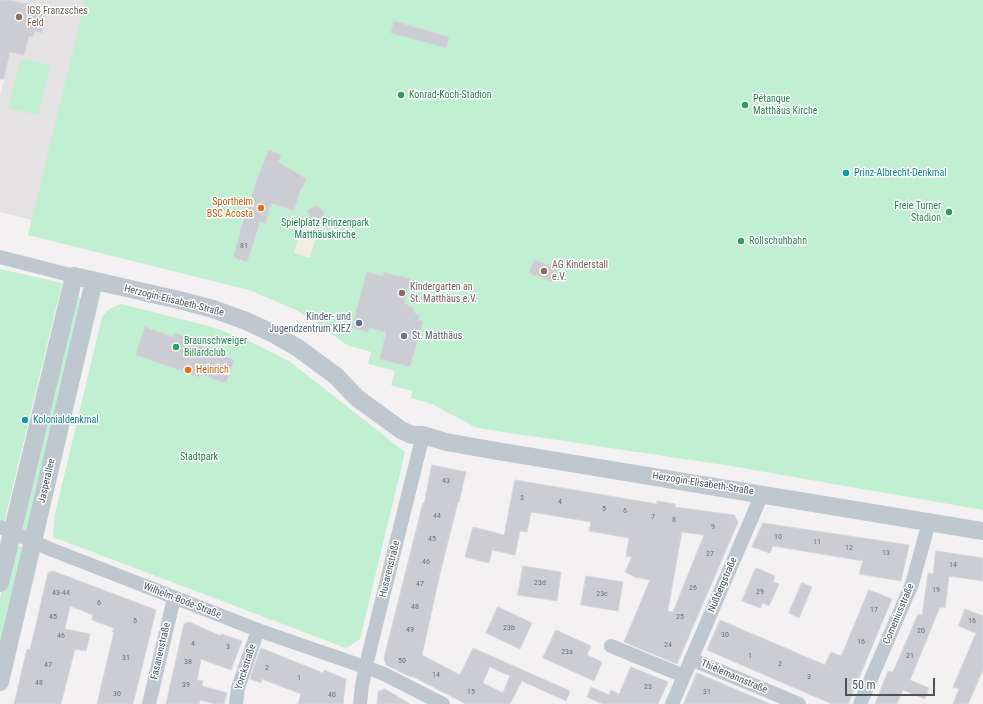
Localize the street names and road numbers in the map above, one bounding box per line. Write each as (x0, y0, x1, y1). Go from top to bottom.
street label: Herzogin-Elisabeth-Straße (123, 283, 225, 319)
street label: Jasperallee (36, 458, 58, 504)
street label: Herzogin-Elisabeth-Straße (652, 470, 754, 498)
street label: Husarenstraße (377, 539, 403, 599)
street label: Nußbergstraße (706, 556, 740, 614)
street label: Wilhelm-Bode-Straße (141, 581, 223, 621)
street label: Comeniusstraße (881, 582, 917, 646)
street label: Fasanenstraße (149, 621, 173, 681)
street label: Yorckstraße (233, 643, 259, 691)
street label: Thielemannstraße (699, 658, 769, 696)

